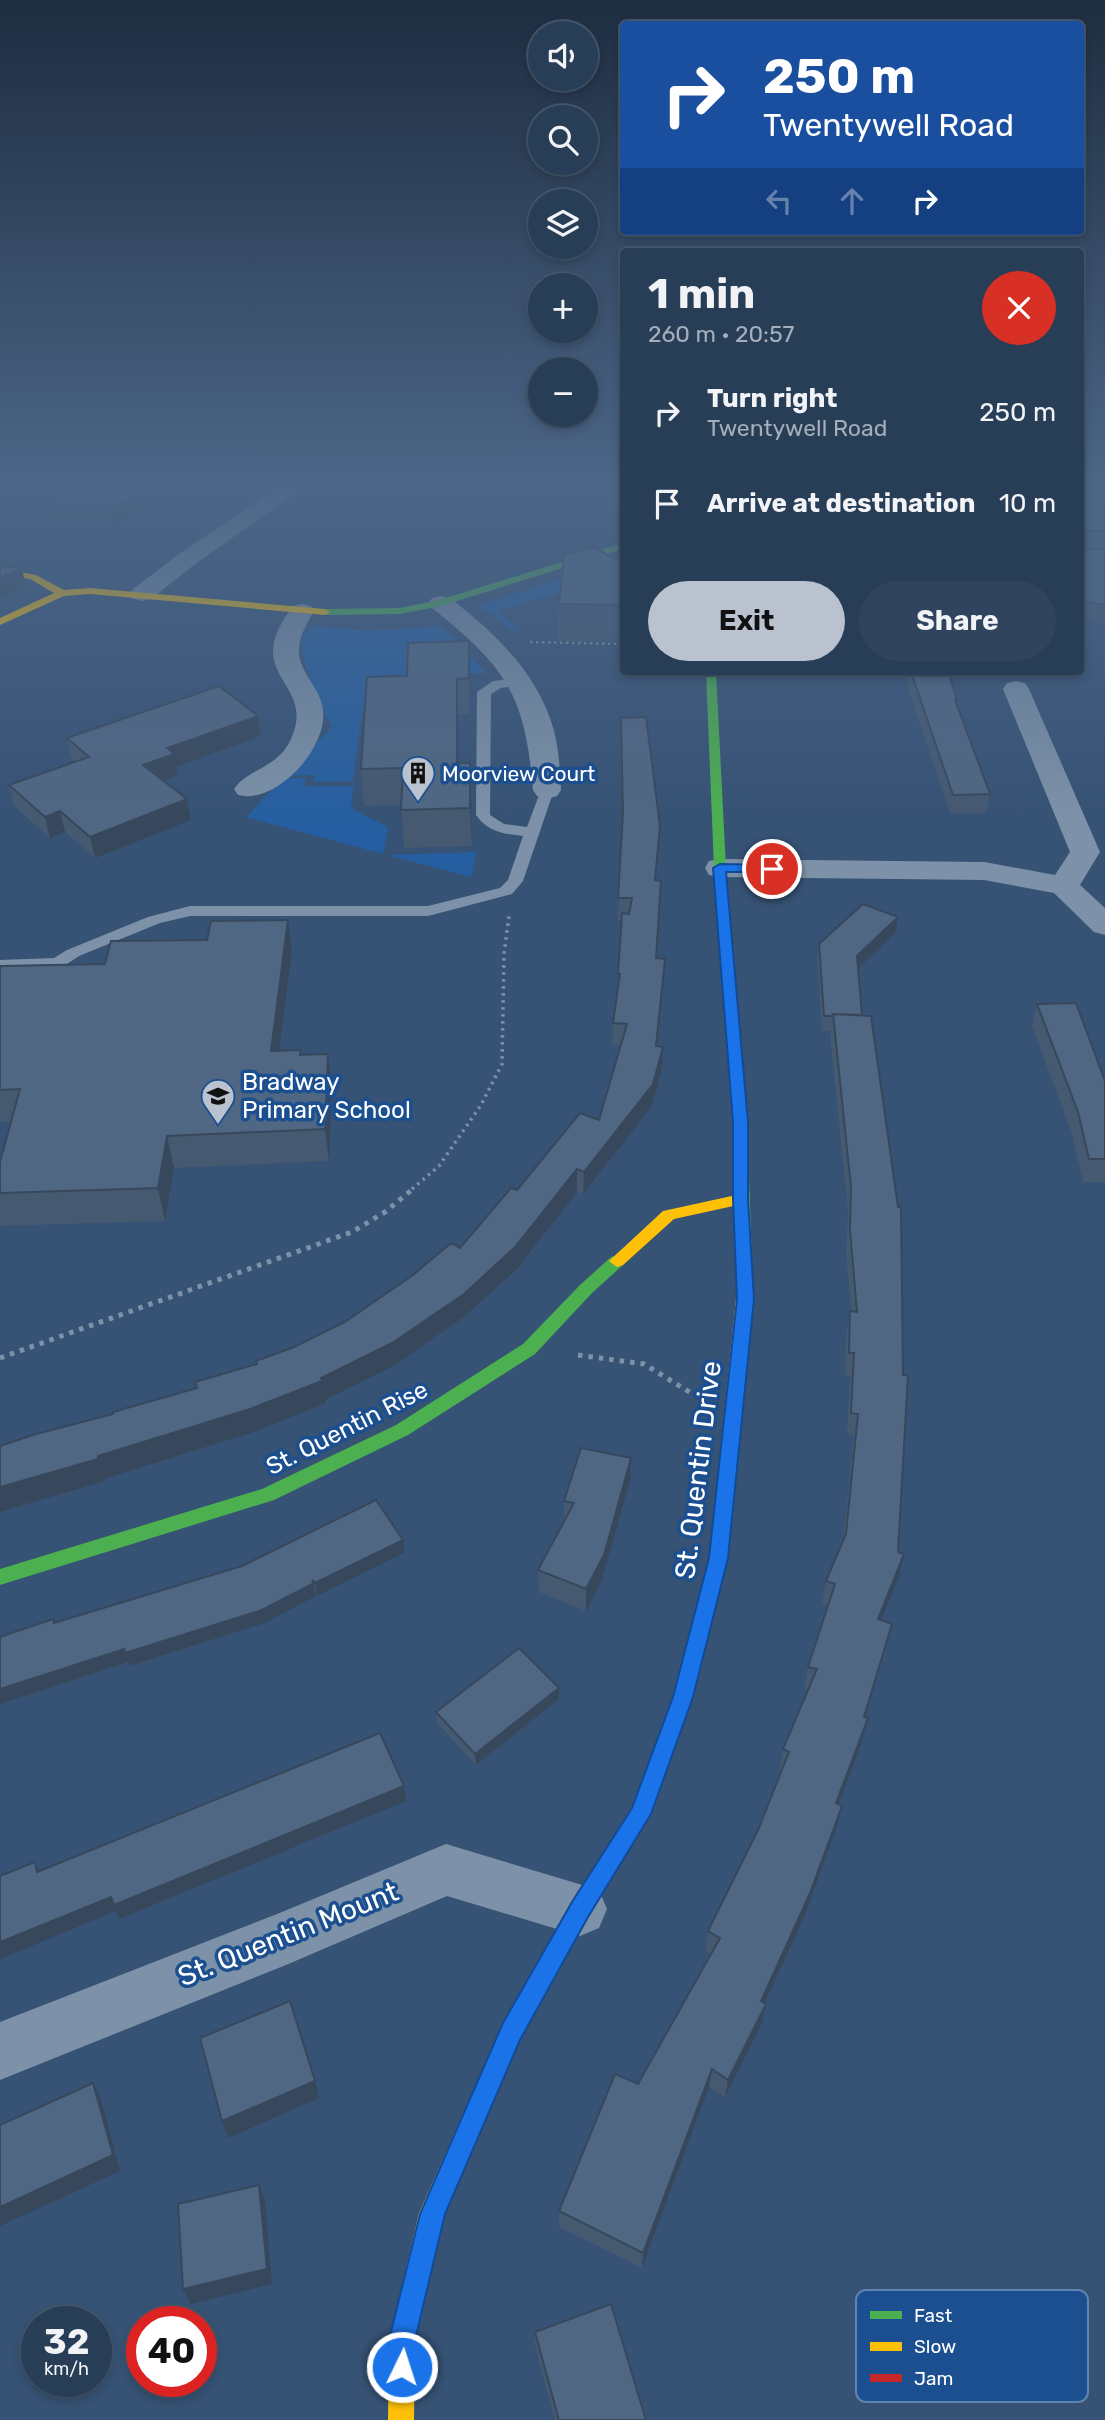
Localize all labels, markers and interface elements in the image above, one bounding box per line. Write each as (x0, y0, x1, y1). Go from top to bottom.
map controls (528, 21, 598, 427)
button: sound (528, 21, 598, 91)
text: 250 m (763, 47, 915, 105)
icon: right (648, 49, 739, 140)
button: search (528, 105, 598, 175)
text: Twentywell Road (763, 106, 1014, 144)
icon: left (760, 182, 798, 220)
icon: ahead (833, 182, 871, 220)
icon: right (906, 182, 944, 220)
button: layers (528, 189, 598, 259)
text: 1 min (648, 269, 755, 319)
button: close (982, 271, 1056, 345)
button: + (528, 273, 598, 343)
text: 260 m · 20:57 (648, 320, 794, 348)
button: − (528, 357, 598, 427)
text: Turn right (707, 383, 837, 414)
icon: right (648, 394, 686, 432)
text: 250 m (979, 397, 1056, 428)
text: Twentywell Road (707, 414, 887, 442)
icon: arrive (648, 485, 686, 523)
text: Arrive at destination (707, 488, 975, 519)
text: 10 m (999, 488, 1056, 519)
button: Exit (648, 581, 845, 661)
button: Share (859, 581, 1056, 661)
building icon: Moorview Court (399, 754, 437, 803)
place label: Moorview Court (442, 761, 595, 786)
pin (742, 839, 802, 899)
icon: arrive (753, 850, 791, 888)
place label: Bradway Primary School (242, 1068, 411, 1124)
school or university icon: Bradway Primary School (199, 1077, 237, 1126)
street label: St. Quentin Drive (668, 1359, 728, 1581)
street label: St. Quentin Rise (262, 1375, 432, 1481)
street label: St. Quentin Mount (173, 1875, 403, 1993)
legend (856, 2290, 1088, 2402)
text: Fast (914, 2304, 953, 2327)
speed limit sign: 40 (126, 2306, 217, 2397)
text: 32 (44, 2321, 89, 2363)
position arrow (365, 2330, 439, 2404)
text: Slow (914, 2335, 956, 2358)
text: km/h (44, 2358, 89, 2380)
text: Jam (914, 2367, 953, 2390)

